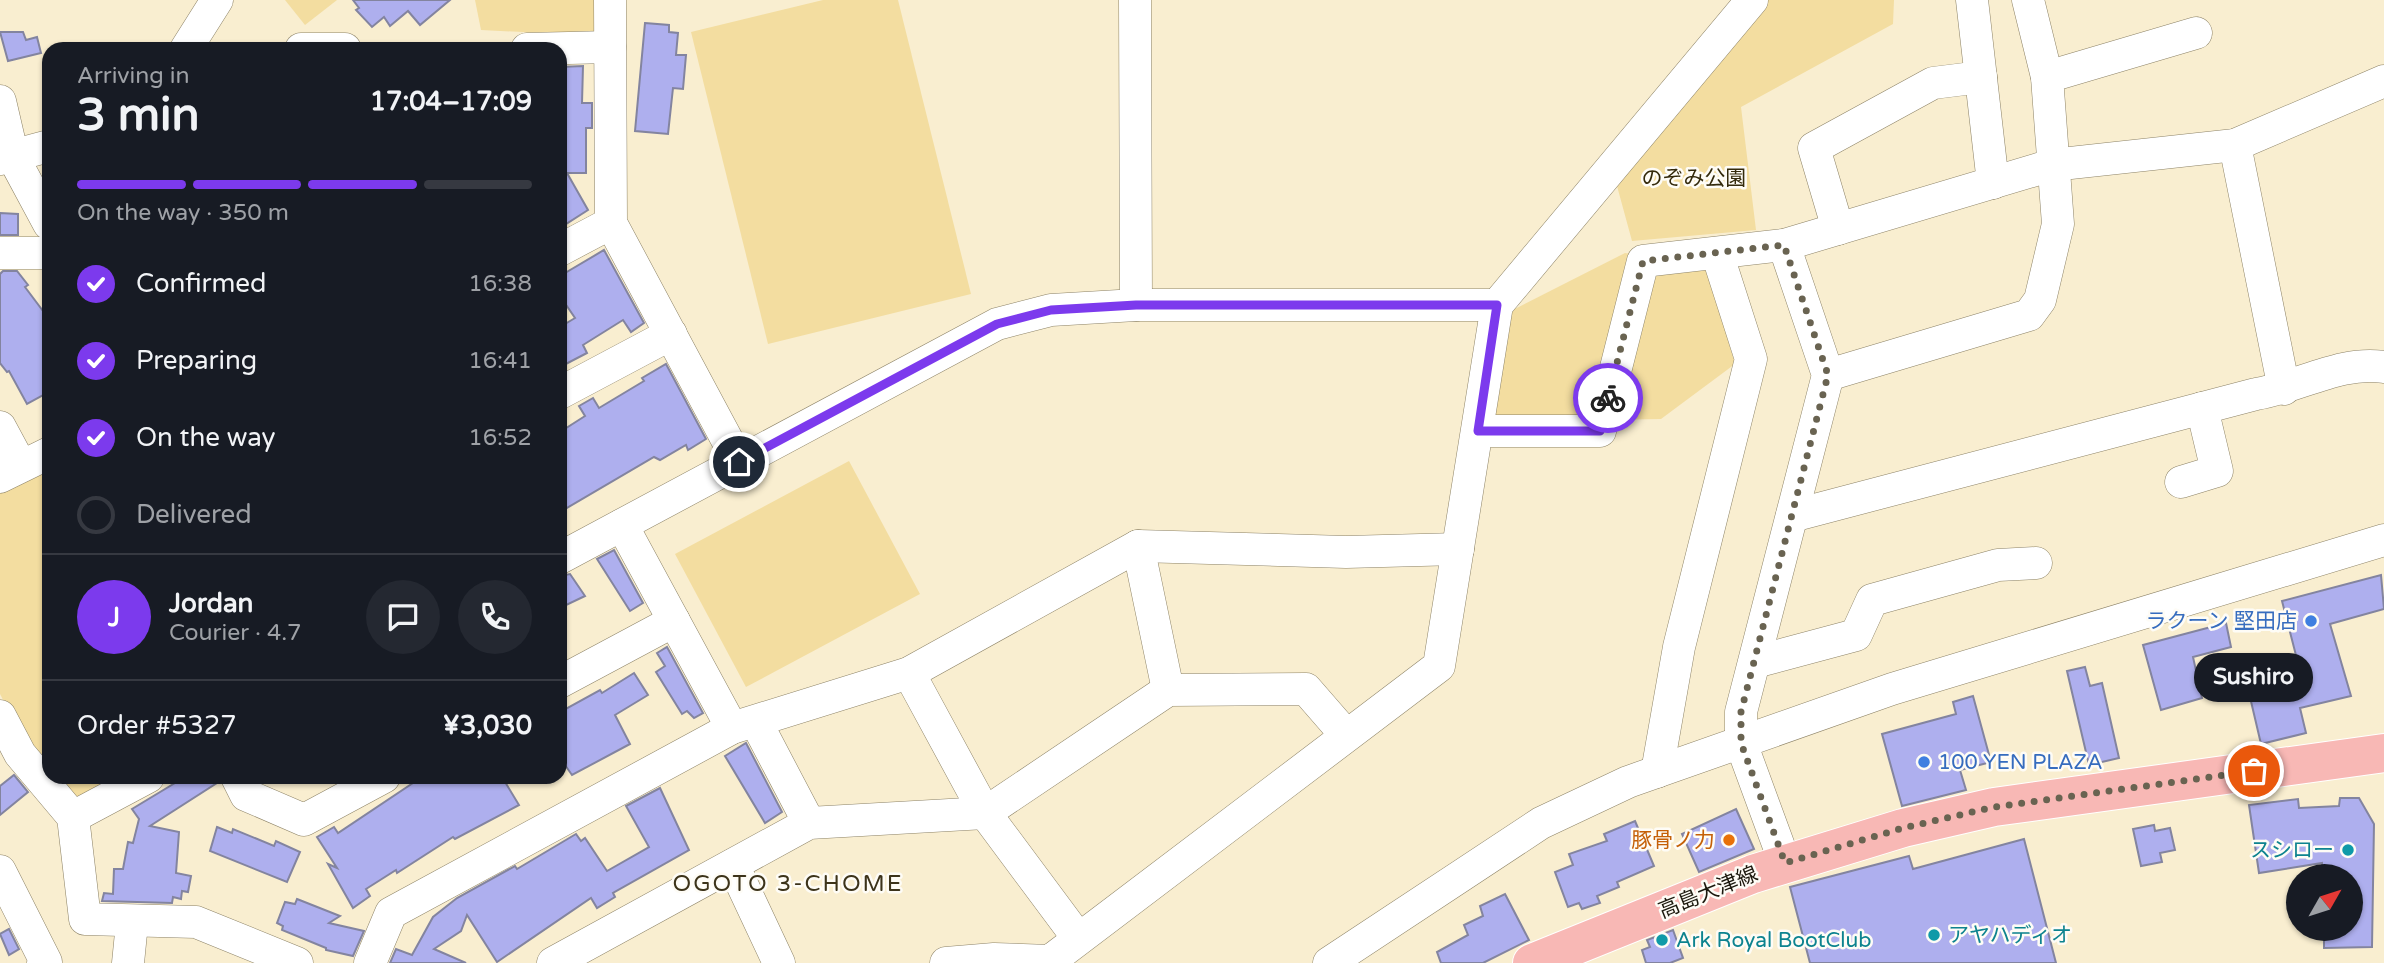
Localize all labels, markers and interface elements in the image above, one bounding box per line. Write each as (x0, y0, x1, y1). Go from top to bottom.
text: Arriving in (77, 62, 190, 90)
text: 17:04–17:09 (370, 86, 532, 117)
text: 3 min (77, 88, 200, 143)
park label: のぞみ公園 (1642, 166, 1747, 191)
text: On the way · 350 m (77, 199, 289, 227)
icon: check (77, 265, 115, 303)
text: Confirmed (136, 268, 266, 299)
text: 16:38 (468, 270, 532, 298)
icon: check (77, 342, 115, 380)
text: Preparing (136, 345, 257, 376)
text: 16:41 (468, 347, 532, 375)
courier (1573, 363, 1643, 433)
icon: bike (1589, 379, 1627, 417)
icon: check (77, 419, 115, 457)
text: On the way (136, 422, 276, 453)
text: 16:52 (468, 424, 532, 452)
pin (709, 432, 769, 492)
icon: home (720, 443, 758, 481)
text: Delivered (136, 499, 252, 530)
button: chat (366, 580, 440, 654)
button: phone (458, 580, 532, 654)
text: Jordan (169, 588, 253, 619)
text: J (108, 602, 120, 633)
place label: ラクーン 堅田店 (2146, 609, 2297, 634)
marker: ラクーン 堅田店 (2303, 613, 2319, 629)
text: Courier · 4.7 (169, 619, 302, 647)
callout: Sushiro (2194, 652, 2314, 701)
text: Sushiro (2213, 663, 2294, 691)
text: Order #5327 (77, 710, 237, 741)
text: ¥3,030 (443, 710, 532, 741)
pin (2224, 741, 2284, 801)
place label: 100 YEN PLAZA (1938, 750, 2103, 775)
icon: bag (2235, 752, 2273, 790)
marker: 100 YEN PLAZA (1916, 754, 1932, 770)
place label: 豚骨ノ力 (1631, 828, 1715, 853)
marker: 豚骨ノ力 (1721, 832, 1737, 848)
place label: スシロー (2250, 838, 2334, 863)
marker: スシロー (2340, 842, 2356, 858)
street label: 高島大津線 (1655, 861, 1762, 924)
north arrow (2286, 864, 2362, 942)
map controls (2286, 864, 2363, 941)
district label: OGOTO 3-CHOME (673, 870, 903, 898)
place label: アヤハディオ (1948, 923, 2072, 948)
marker: アヤハディオ (1926, 927, 1942, 943)
place label: Ark Royal BootClub (1676, 928, 1872, 953)
marker: Ark Royal BootClub (1654, 932, 1670, 948)

